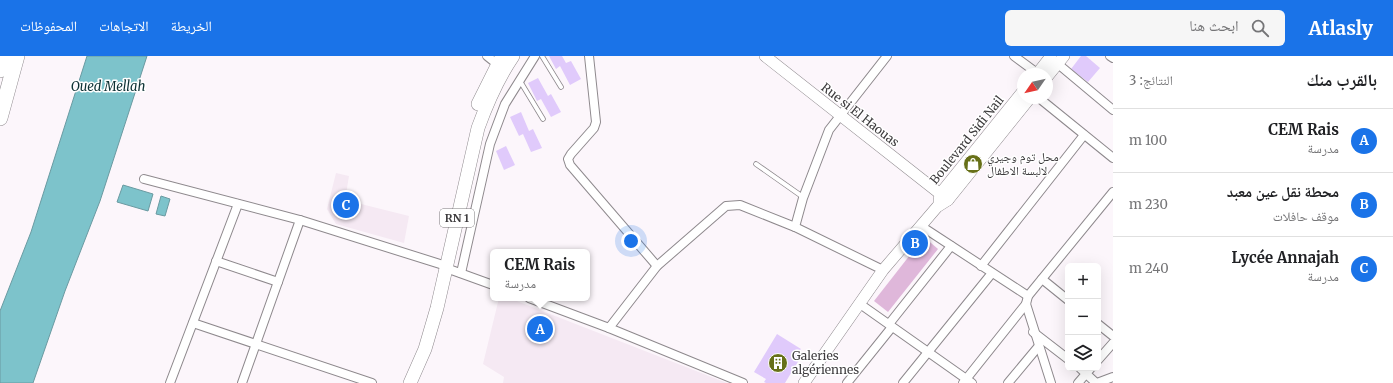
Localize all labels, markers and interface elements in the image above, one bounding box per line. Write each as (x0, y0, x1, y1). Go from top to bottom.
search box (1005, 10, 1285, 46)
text: ابحث هنا (1189, 16, 1239, 35)
text: Atlasly (1309, 16, 1373, 40)
text: المحفوظات (20, 17, 77, 35)
text: الاتجاهات (99, 17, 149, 35)
text: الخريطة (171, 17, 212, 35)
icon: search (1249, 17, 1271, 39)
north arrow (1017, 68, 1053, 104)
text: بالقرب منك (1307, 69, 1377, 91)
text: النتائج: 3 (1129, 72, 1173, 89)
water label: Oued Mellah (71, 78, 145, 95)
street label: Rue si El Haouas (818, 80, 902, 150)
street label: Boulevard Sidi Nail (926, 92, 1007, 187)
text: CEM Rais (1268, 120, 1339, 139)
text: 100 m (1129, 132, 1167, 149)
text: A (1359, 132, 1369, 149)
text: مدرسة (1307, 140, 1339, 157)
place label: محل توم وجيري لالبسة الاطفال (987, 149, 1059, 178)
shop icon: محل توم وجيري لالبسة الاطفال (962, 153, 984, 175)
text: محطة نقل عين معبد (1227, 182, 1339, 201)
pin: C (333, 190, 359, 220)
text: 230 m (1129, 196, 1168, 213)
text: B (1359, 196, 1369, 213)
text: موقف حافلات (1273, 208, 1339, 225)
road number: RN 1 (440, 209, 474, 227)
pin: B (902, 228, 928, 258)
your location (621, 231, 641, 251)
text: Lycée Annajah (1232, 248, 1339, 267)
popup (490, 249, 590, 301)
text: CEM Rais (505, 255, 575, 274)
text: 240 m (1129, 260, 1169, 277)
text: C (1360, 260, 1368, 277)
map controls (1065, 263, 1101, 371)
button: + (1065, 263, 1101, 299)
text: مدرسة (1307, 268, 1339, 285)
text: مدرسة (505, 275, 536, 292)
button: − (1065, 299, 1101, 335)
pin: A (527, 314, 553, 344)
button: layers (1065, 335, 1101, 371)
place label: Galeries algériennes (792, 348, 859, 377)
building icon: Galeries algériennes (767, 352, 789, 374)

